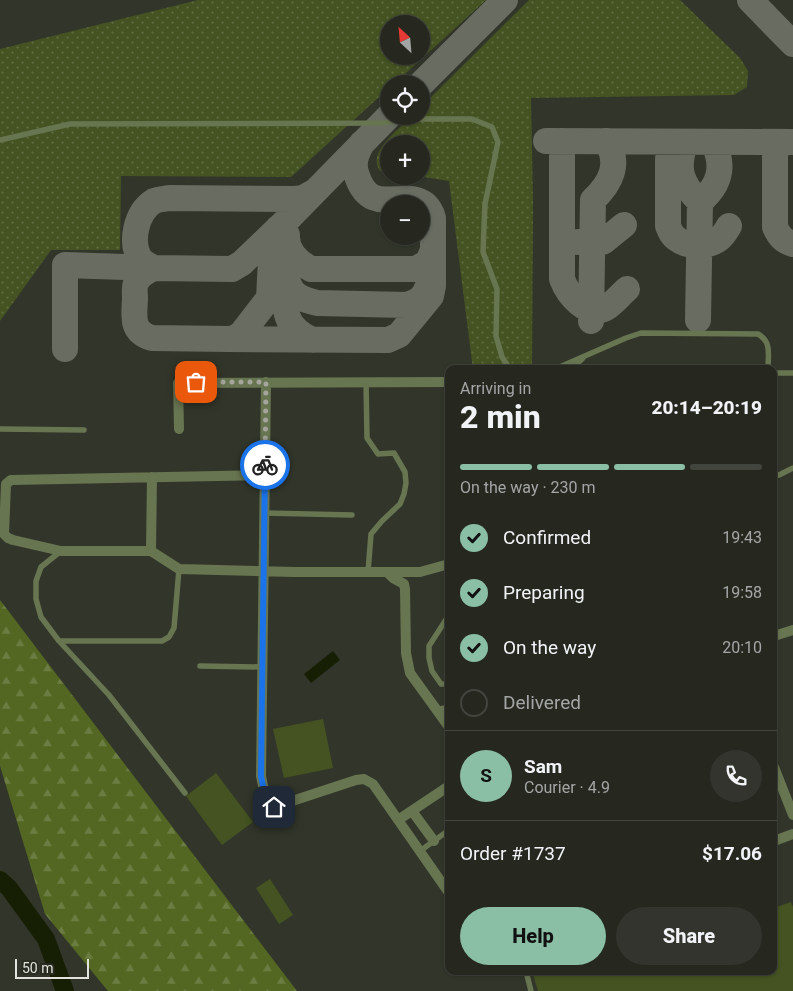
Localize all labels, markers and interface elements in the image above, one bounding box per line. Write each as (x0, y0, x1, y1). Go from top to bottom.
north arrow (380, 15, 430, 65)
map controls (380, 15, 430, 245)
button: locate (380, 75, 430, 125)
button: + (380, 135, 430, 185)
button: − (380, 195, 430, 245)
pin (175, 361, 217, 403)
icon: bag (182, 368, 210, 396)
text: Arriving in (460, 379, 531, 398)
text: 20:14–20:19 (651, 396, 762, 419)
text: 2 min (460, 398, 541, 436)
courier (240, 440, 290, 490)
icon: bike (251, 451, 279, 479)
text: On the way · 230 m (460, 478, 596, 497)
icon: check (460, 524, 488, 552)
text: Confirmed (503, 526, 591, 549)
text: 19:43 (722, 528, 762, 547)
icon: check (460, 579, 488, 607)
text: Preparing (503, 581, 585, 604)
text: 19:58 (722, 583, 762, 602)
icon: check (460, 634, 488, 662)
text: On the way (503, 636, 596, 659)
text: 20:10 (722, 638, 762, 657)
text: Delivered (503, 691, 581, 714)
button: phone (710, 750, 762, 802)
text: Sam (524, 755, 562, 778)
text: S (480, 764, 492, 787)
text: Courier · 4.9 (524, 778, 610, 797)
pin (253, 786, 295, 828)
icon: home (260, 793, 288, 821)
text: Order #1737 (460, 842, 566, 865)
text: $17.06 (702, 842, 762, 865)
button: Help (460, 907, 606, 965)
button: Share (616, 907, 762, 965)
scale bar (15, 956, 89, 979)
text: 50 m (22, 960, 54, 976)

